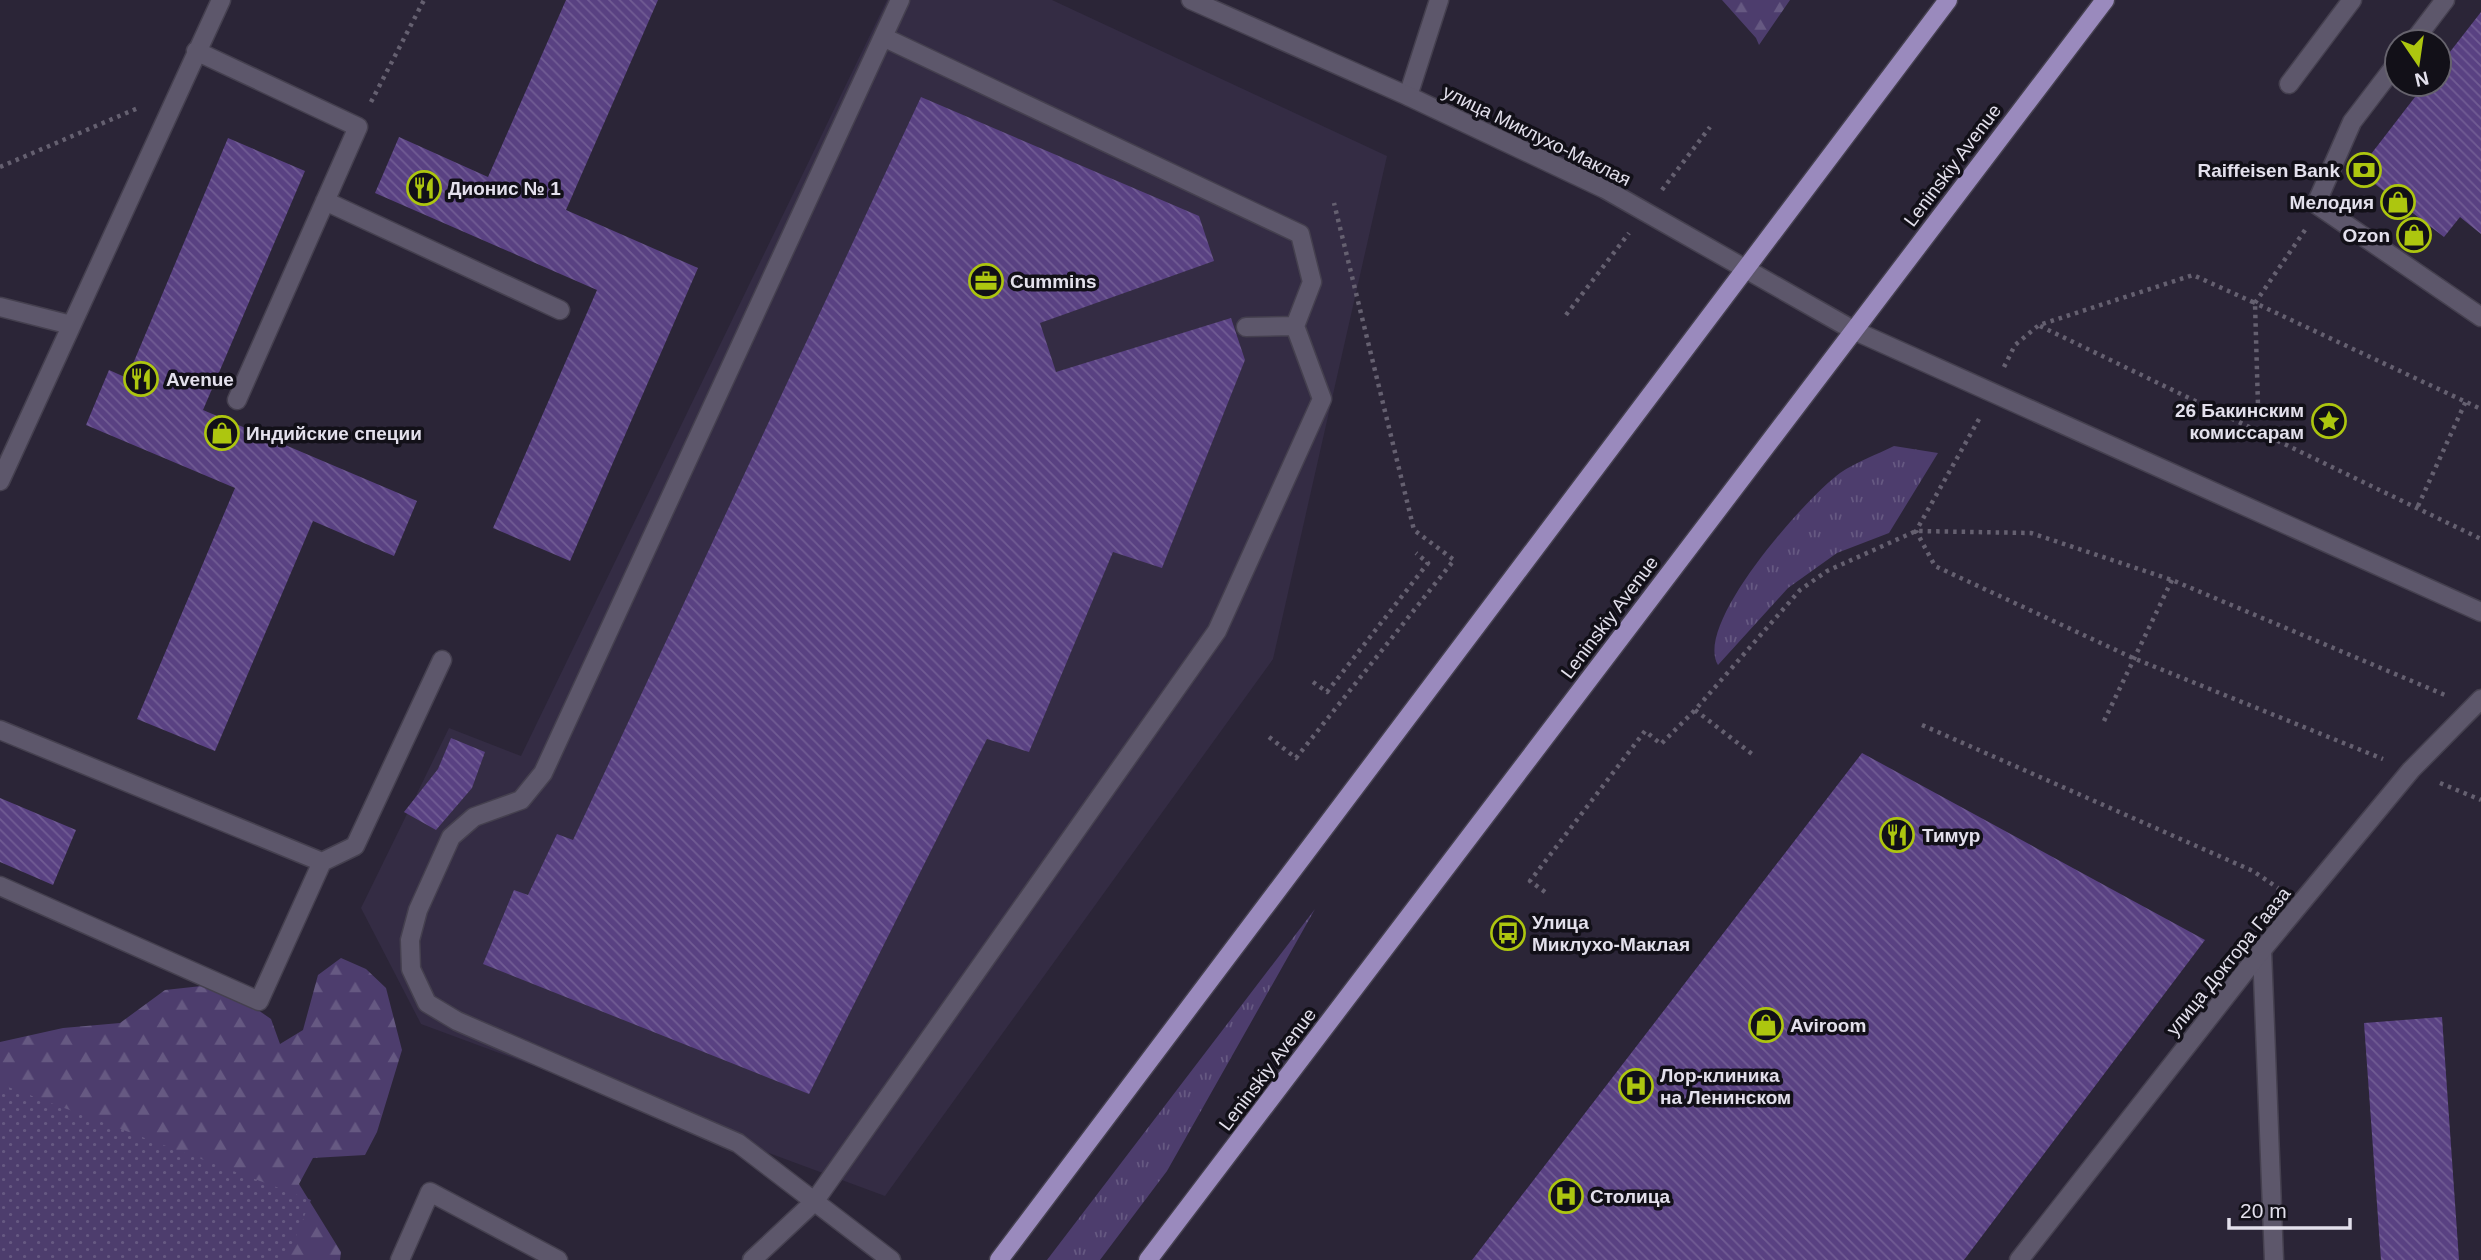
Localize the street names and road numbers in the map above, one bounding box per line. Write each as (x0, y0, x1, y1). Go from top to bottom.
street label: улица Миклухо-Маклая (1439, 81, 1634, 190)
street label: Leninskiy Avenue (1900, 100, 2005, 231)
street label: Leninskiy Avenue (1557, 552, 1662, 683)
street label: улица Доктора Гааза (2162, 883, 2295, 1040)
street label: Leninskiy Avenue (1215, 1004, 1320, 1135)

